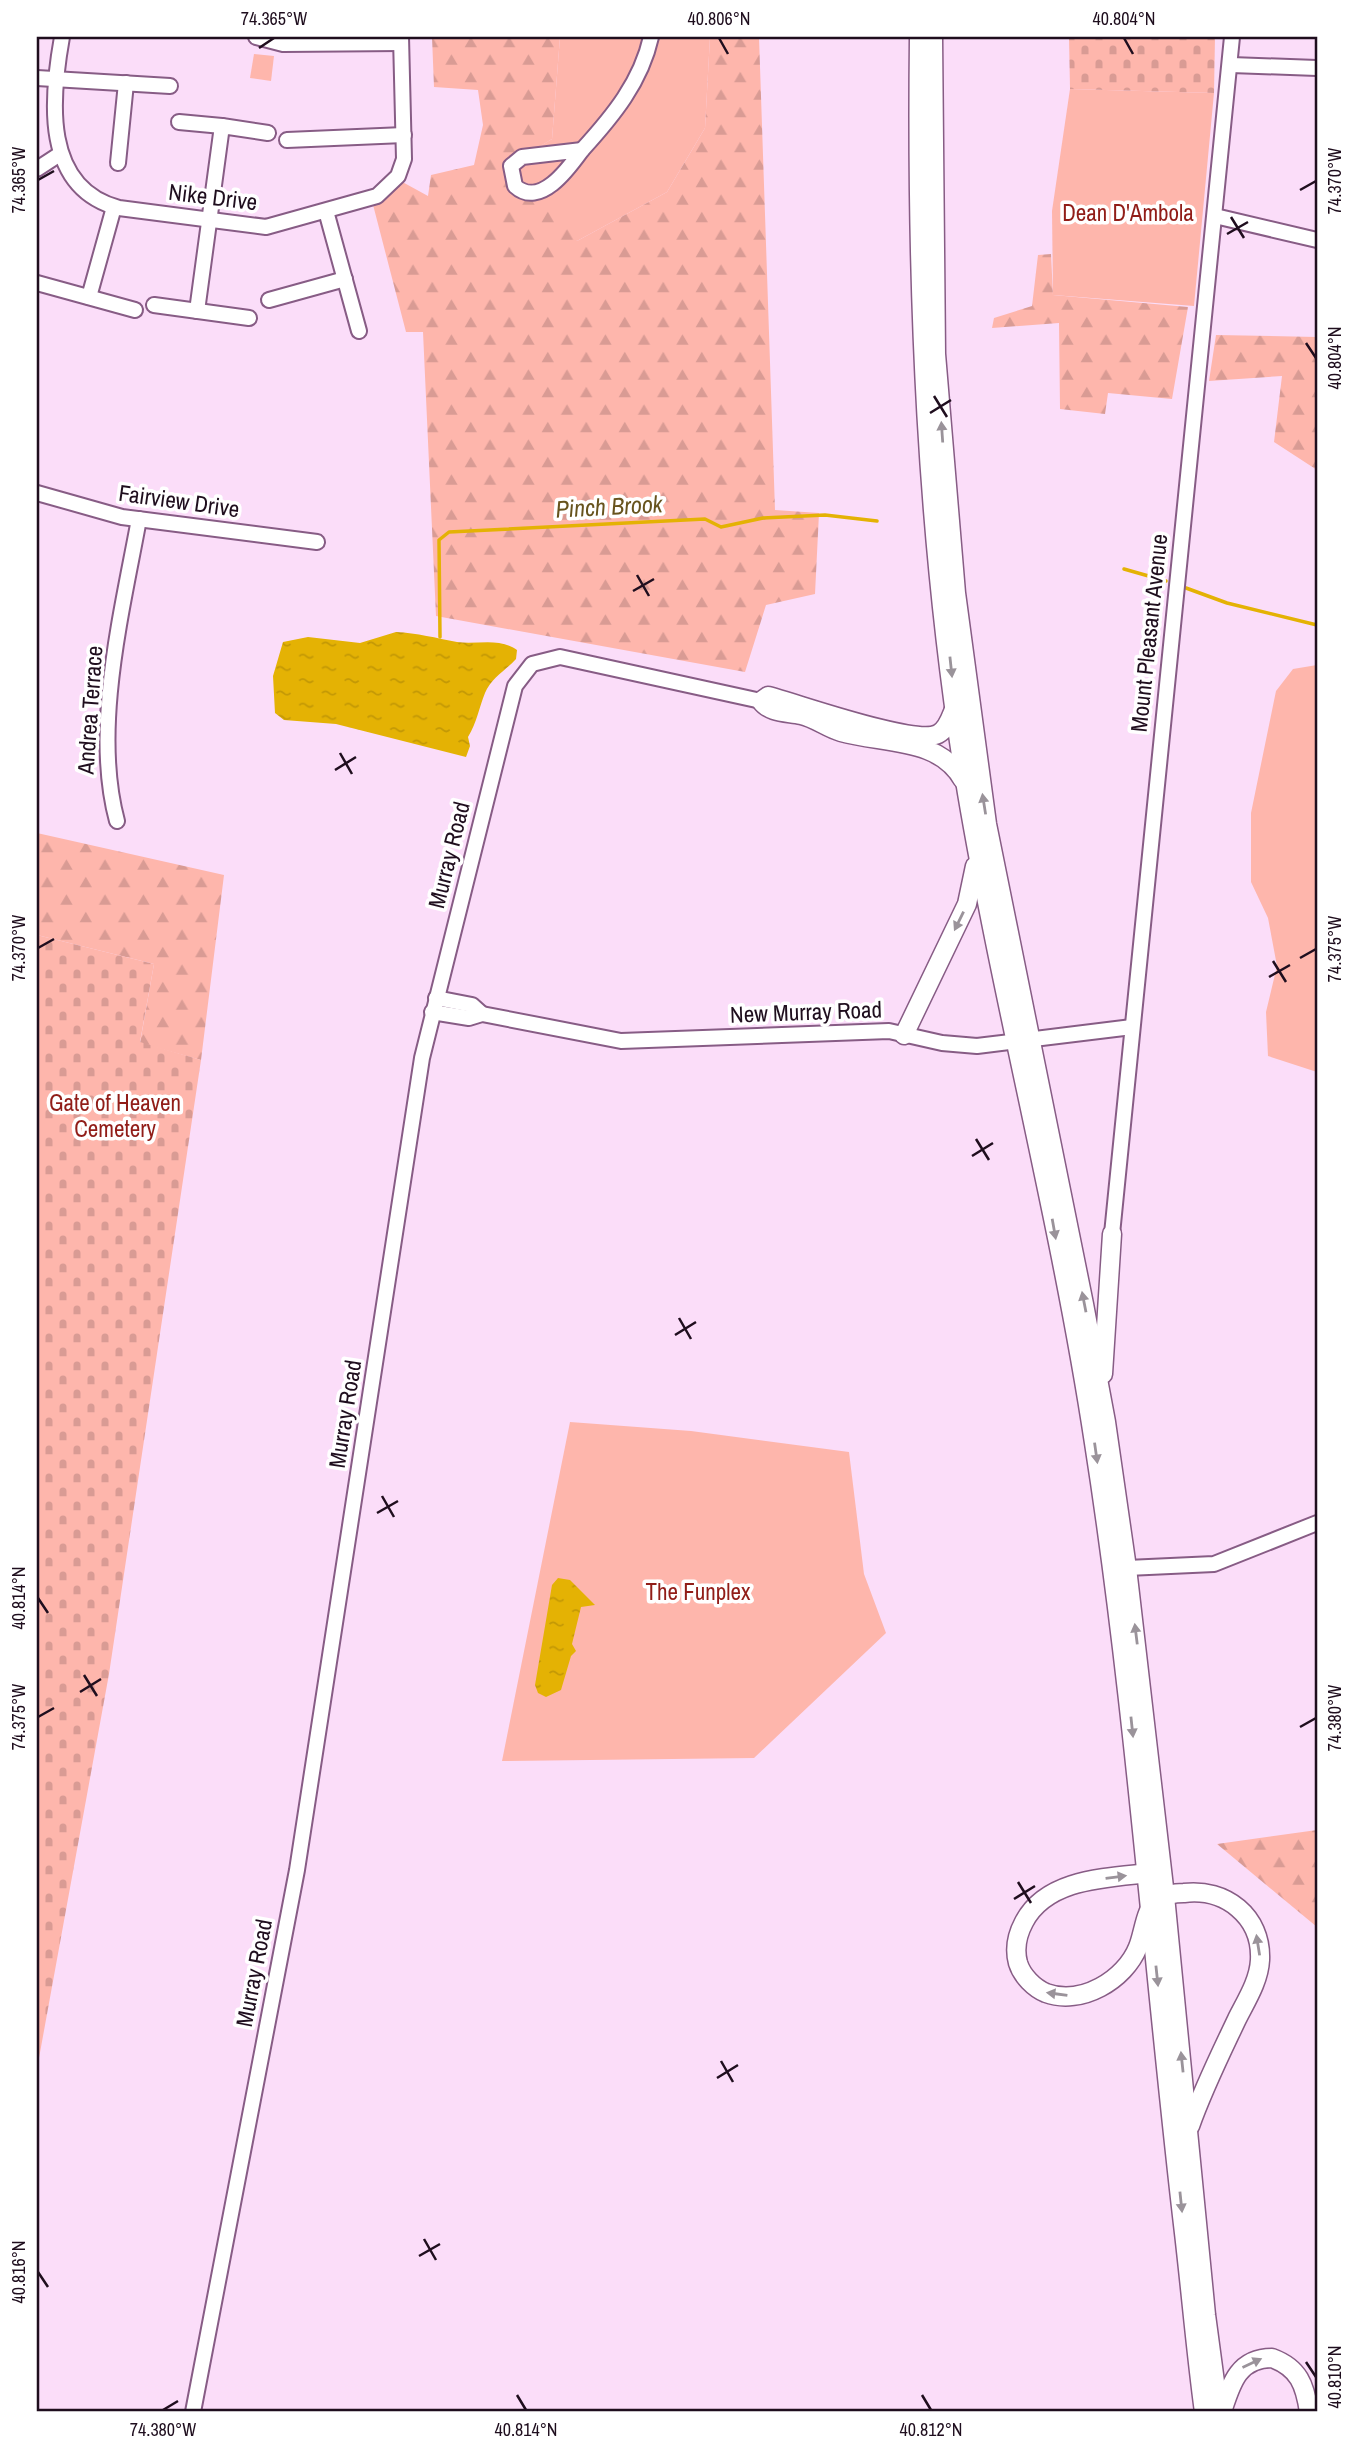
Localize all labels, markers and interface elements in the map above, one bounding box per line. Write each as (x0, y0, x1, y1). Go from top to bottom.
text: 74.365°W (241, 6, 307, 31)
text: 40.806°N (688, 6, 751, 31)
text: 40.804°N (1093, 6, 1156, 31)
text: 74.365°W (6, 147, 31, 213)
text: 74.370°W (1322, 148, 1347, 214)
street label: Nike Drive (167, 176, 259, 217)
park label: Dean D'Ambola (1062, 197, 1194, 228)
text: 40.804°N (1322, 327, 1347, 390)
one-way arrow (936, 421, 947, 443)
street label: Fairview Drive (117, 477, 241, 524)
water label: Pinch Brook (555, 487, 664, 525)
street label: Mount Pleasant Avenue (1123, 532, 1174, 733)
street label: Andrea Terrace (69, 645, 109, 776)
one-way arrow (945, 656, 956, 678)
one-way arrow (978, 793, 989, 815)
street label: Murray Road (420, 798, 477, 912)
one-way arrow (953, 911, 964, 931)
text: 74.370°W (6, 915, 31, 981)
text: 74.375°W (1322, 916, 1347, 982)
street label: New Murray Road (730, 993, 882, 1030)
park label: Gate of Heaven Cemetery (49, 1087, 181, 1144)
one-way arrow (1049, 1218, 1060, 1240)
one-way arrow (1078, 1291, 1089, 1313)
street label: Murray Road (321, 1358, 368, 1470)
one-way arrow (1090, 1442, 1101, 1464)
text: 40.814°N (6, 1567, 31, 1630)
park label: The Funplex (646, 1576, 751, 1607)
one-way arrow (1130, 1623, 1141, 1645)
text: 74.375°W (6, 1684, 31, 1750)
text: 74.380°W (1322, 1685, 1347, 1751)
one-way arrow (1127, 1716, 1138, 1738)
one-way arrow (1105, 1872, 1127, 1883)
street label: Murray Road (228, 1916, 279, 2029)
one-way arrow (1252, 1934, 1263, 1956)
one-way arrow (1152, 1965, 1163, 1987)
one-way arrow (1046, 1988, 1068, 1999)
one-way arrow (1176, 2051, 1187, 2073)
one-way arrow (1175, 2191, 1186, 2213)
text: 40.816°N (6, 2241, 31, 2304)
text: 40.810°N (1322, 2346, 1347, 2409)
one-way arrow (1242, 2357, 1262, 2369)
text: 74.380°W (130, 2417, 196, 2442)
text: 40.814°N (495, 2417, 558, 2442)
text: 40.812°N (900, 2417, 963, 2442)

